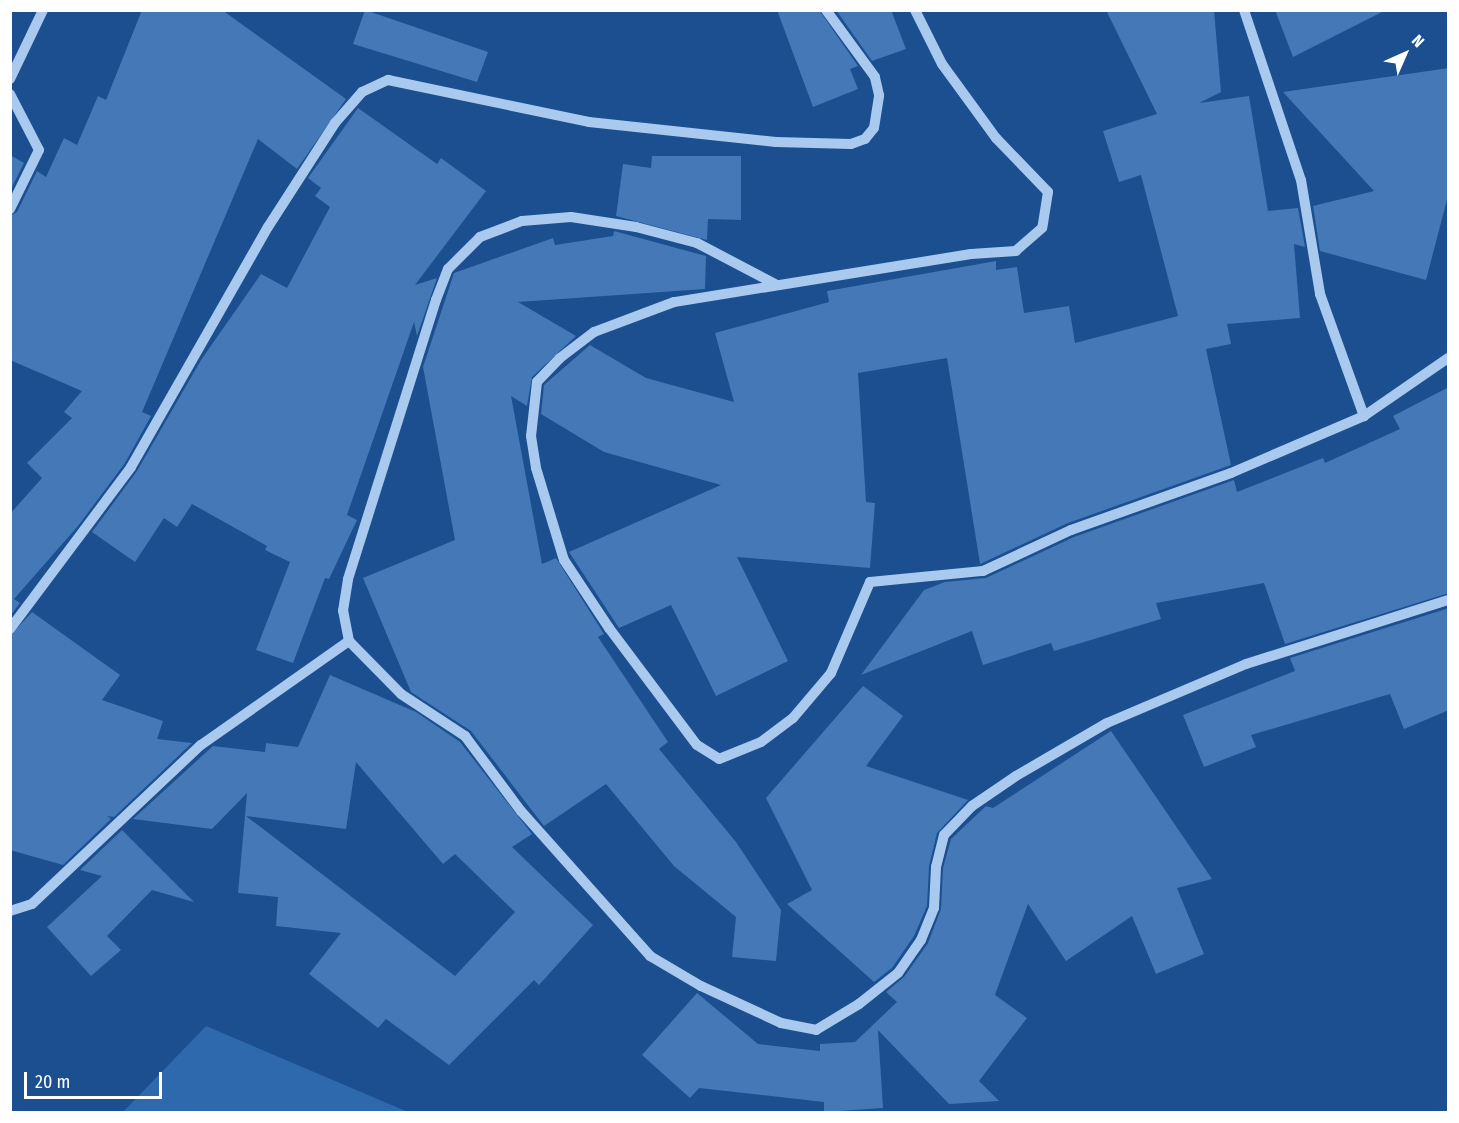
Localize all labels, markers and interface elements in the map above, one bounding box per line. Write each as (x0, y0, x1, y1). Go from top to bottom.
north arrow (1375, 24, 1435, 84)
text: N (1408, 31, 1428, 51)
scale bar (27, 1060, 165, 1098)
text: 20 m (35, 1071, 70, 1093)

